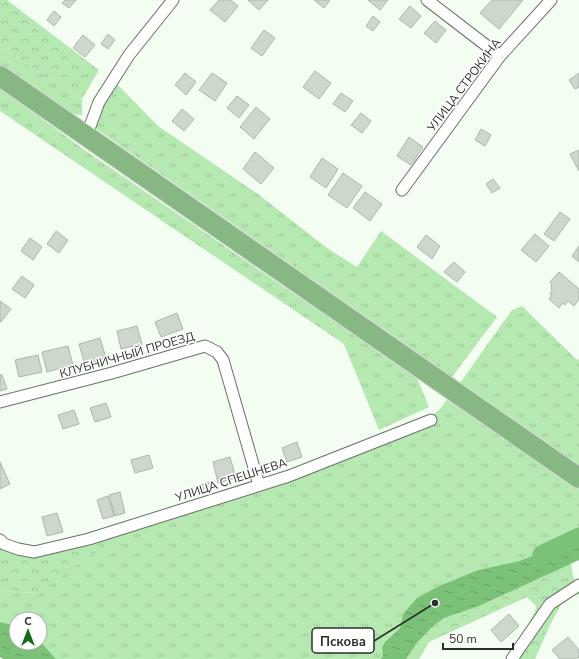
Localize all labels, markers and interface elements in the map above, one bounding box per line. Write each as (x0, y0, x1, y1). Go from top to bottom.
street label: УЛИЦА СТРОКИНА (423, 35, 505, 136)
street label: КЛУБНИЧНЫЙ ПРОЕЗД (58, 328, 197, 382)
street label: УЛИЦА СПЕШНЕВА (172, 454, 289, 506)
north arrow (8, 611, 48, 651)
text: С (24, 614, 32, 629)
scale bar (443, 625, 513, 651)
callout: Пскова (312, 628, 374, 653)
text: 50 m (449, 631, 477, 647)
text: Пскова (320, 633, 366, 651)

